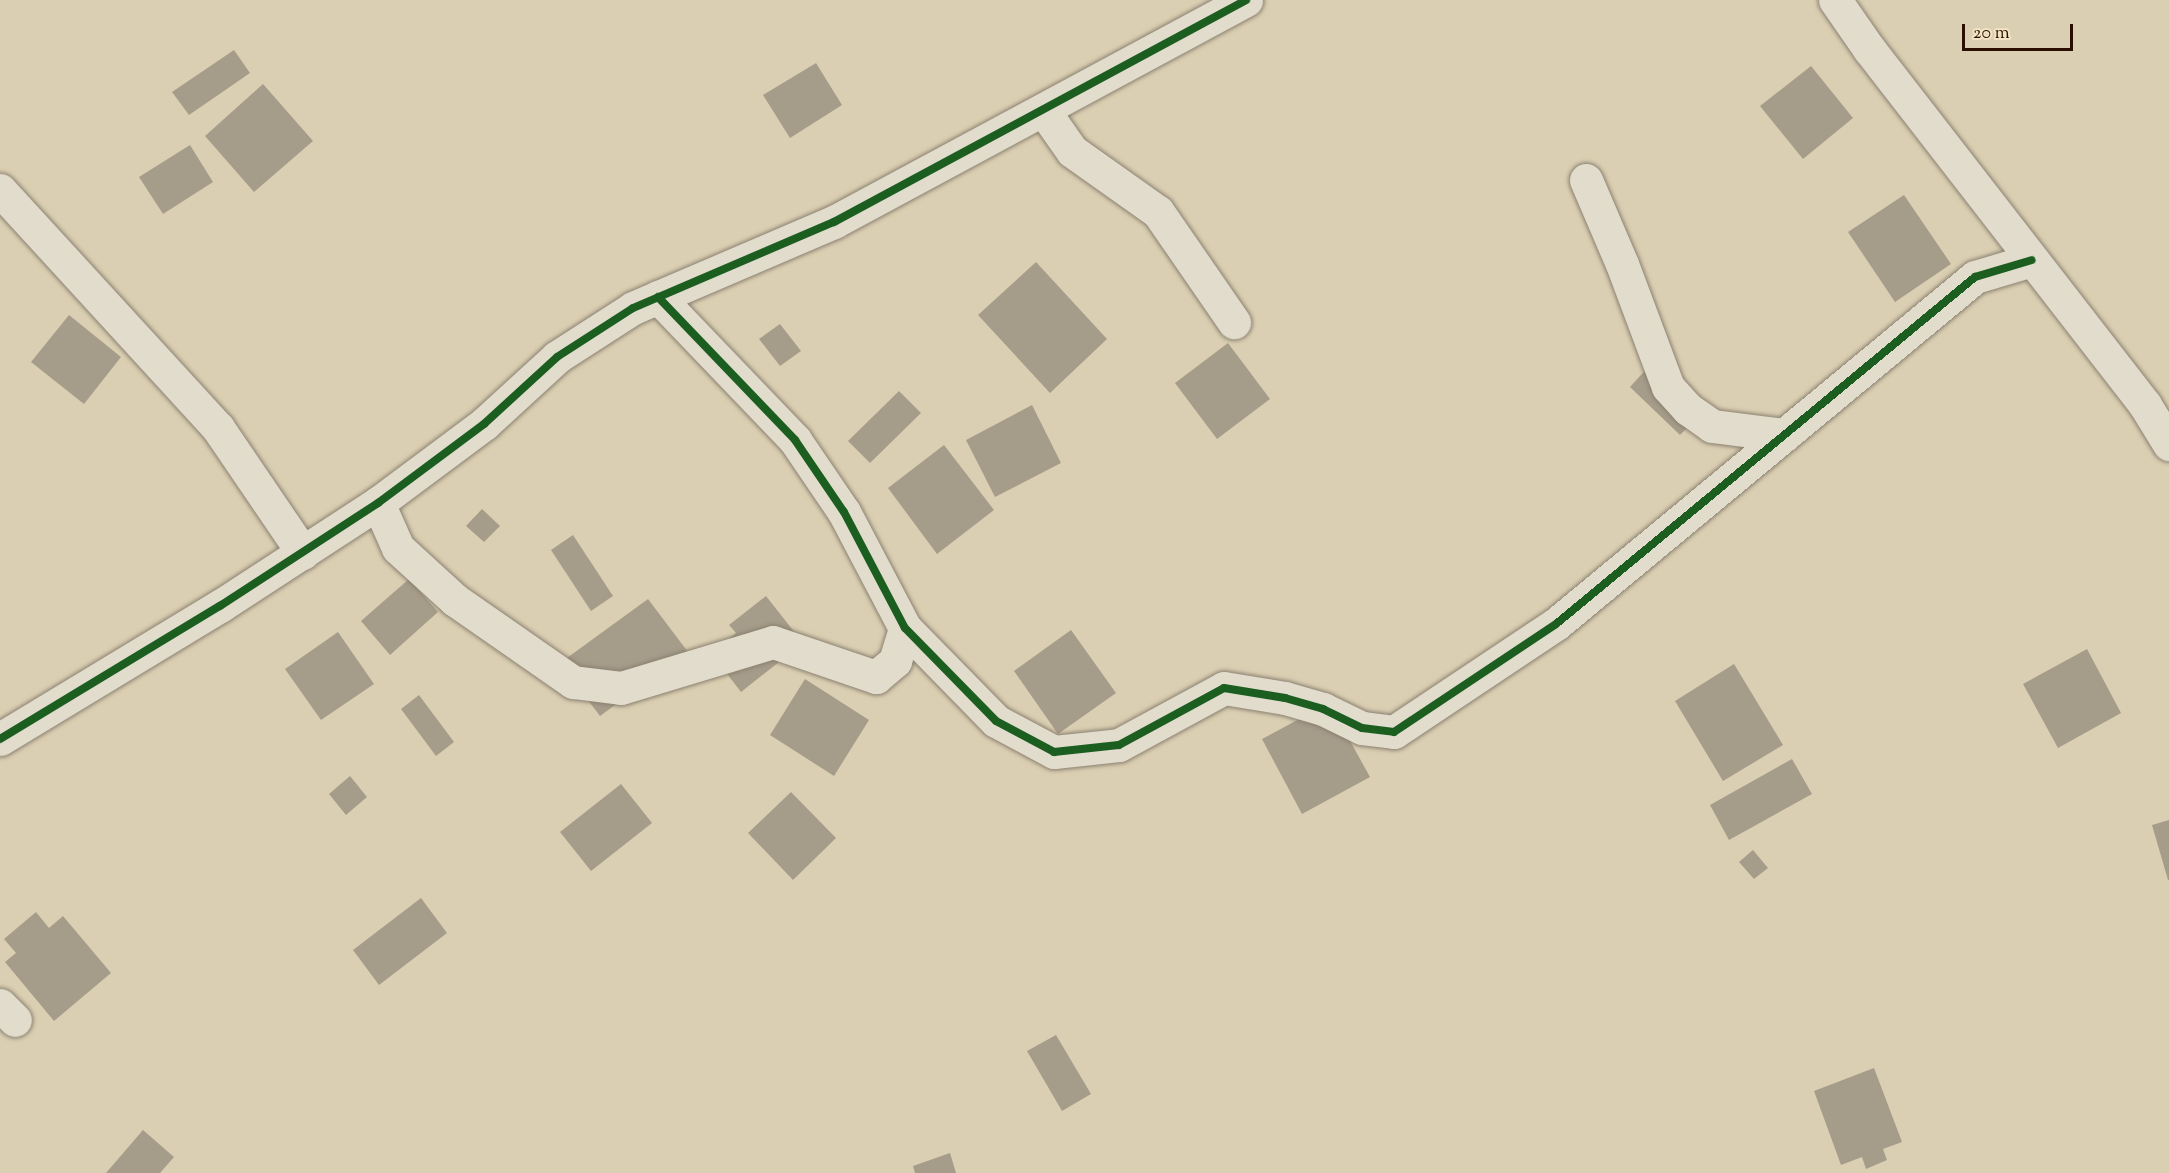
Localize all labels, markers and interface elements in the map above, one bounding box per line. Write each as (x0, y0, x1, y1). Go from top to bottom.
scale bar (1965, 12, 2076, 50)
text: 20 m (1973, 21, 2010, 47)

